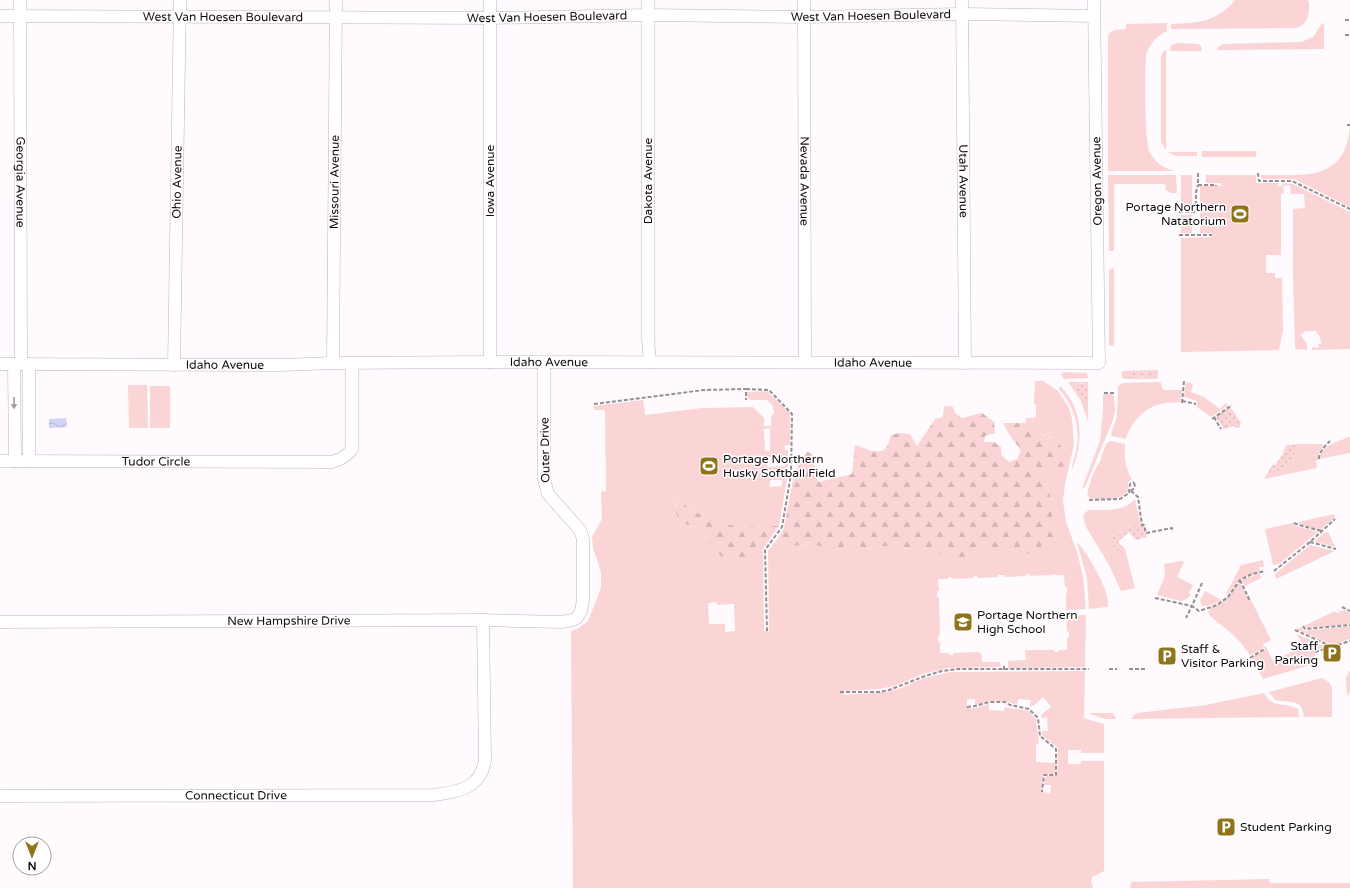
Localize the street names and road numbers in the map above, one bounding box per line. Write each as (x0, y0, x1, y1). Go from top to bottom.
street label: West Van Hoesen Boulevard (791, 7, 951, 24)
street label: West Van Hoesen Boulevard (467, 8, 627, 25)
street label: West Van Hoesen Boulevard (143, 10, 303, 24)
street label: Missouri Avenue (327, 135, 342, 229)
street label: Georgia Avenue (13, 136, 28, 228)
street label: Nevada Avenue (797, 136, 812, 226)
street label: Oregon Avenue (1089, 136, 1105, 226)
street label: Dakota Avenue (641, 137, 655, 224)
street label: Iowa Avenue (483, 144, 497, 217)
street label: Utah Avenue (956, 144, 971, 218)
street label: Ohio Avenue (169, 145, 185, 219)
street label: Idaho Avenue (510, 355, 588, 369)
street label: Idaho Avenue (834, 356, 912, 370)
street label: Idaho Avenue (186, 358, 264, 372)
street label: Outer Drive (537, 417, 553, 483)
street label: Tudor Circle (122, 454, 190, 469)
street label: New Hampshire Drive (227, 614, 351, 628)
street label: Connecticut Drive (185, 788, 287, 803)

